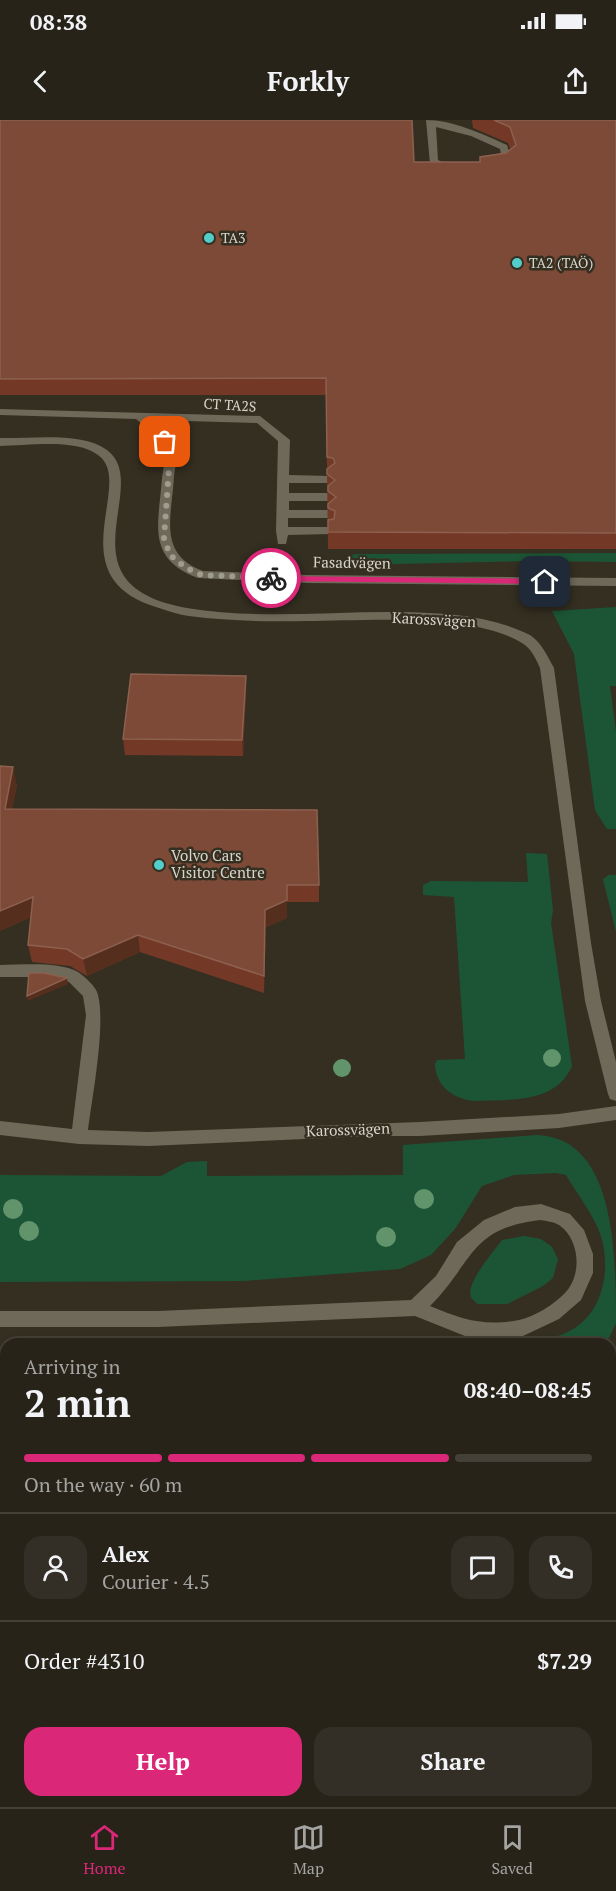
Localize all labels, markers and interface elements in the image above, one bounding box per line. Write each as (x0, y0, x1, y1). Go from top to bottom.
text: 08:38 (30, 7, 87, 36)
text: Forkly (267, 63, 349, 99)
icon: back (24, 65, 57, 98)
icon: share (559, 65, 592, 98)
place label: TA3 (221, 228, 246, 247)
marker: TA3 (202, 231, 216, 245)
place label: TA2 (TAÖ) (529, 253, 593, 272)
marker: TA2 (TAÖ) (510, 256, 524, 270)
street label: CT TA2S (203, 393, 257, 416)
pin (139, 416, 190, 467)
icon: bag (148, 425, 181, 458)
courier (241, 548, 301, 608)
street label: Fasadvägen (313, 551, 391, 573)
pin (519, 556, 570, 607)
icon: bike (255, 562, 288, 595)
icon: home (528, 565, 561, 598)
street label: Karossvägen (392, 607, 477, 631)
place label: Volvo Cars Visitor Centre (171, 845, 265, 882)
marker: Volvo Cars Visitor Centre (152, 858, 166, 872)
street label: Karossvägen (306, 1118, 390, 1140)
text: Arriving in (24, 1353, 120, 1380)
text: 08:40–08:45 (464, 1375, 592, 1404)
text: 2 min (24, 1376, 131, 1428)
text: On the way · 60 m (24, 1471, 182, 1498)
button: person (24, 1536, 87, 1599)
button: chat (451, 1536, 514, 1599)
button: phone (529, 1536, 592, 1599)
text: Alex (102, 1539, 149, 1568)
text: Courier · 4.5 (102, 1568, 210, 1595)
text: Order #4310 (24, 1646, 144, 1675)
text: $7.29 (537, 1646, 592, 1675)
button: Help (24, 1727, 302, 1796)
button: Share (314, 1727, 592, 1796)
tab: Home (83, 1821, 126, 1879)
tab: Map (292, 1821, 325, 1879)
tab: Saved (491, 1821, 533, 1879)

